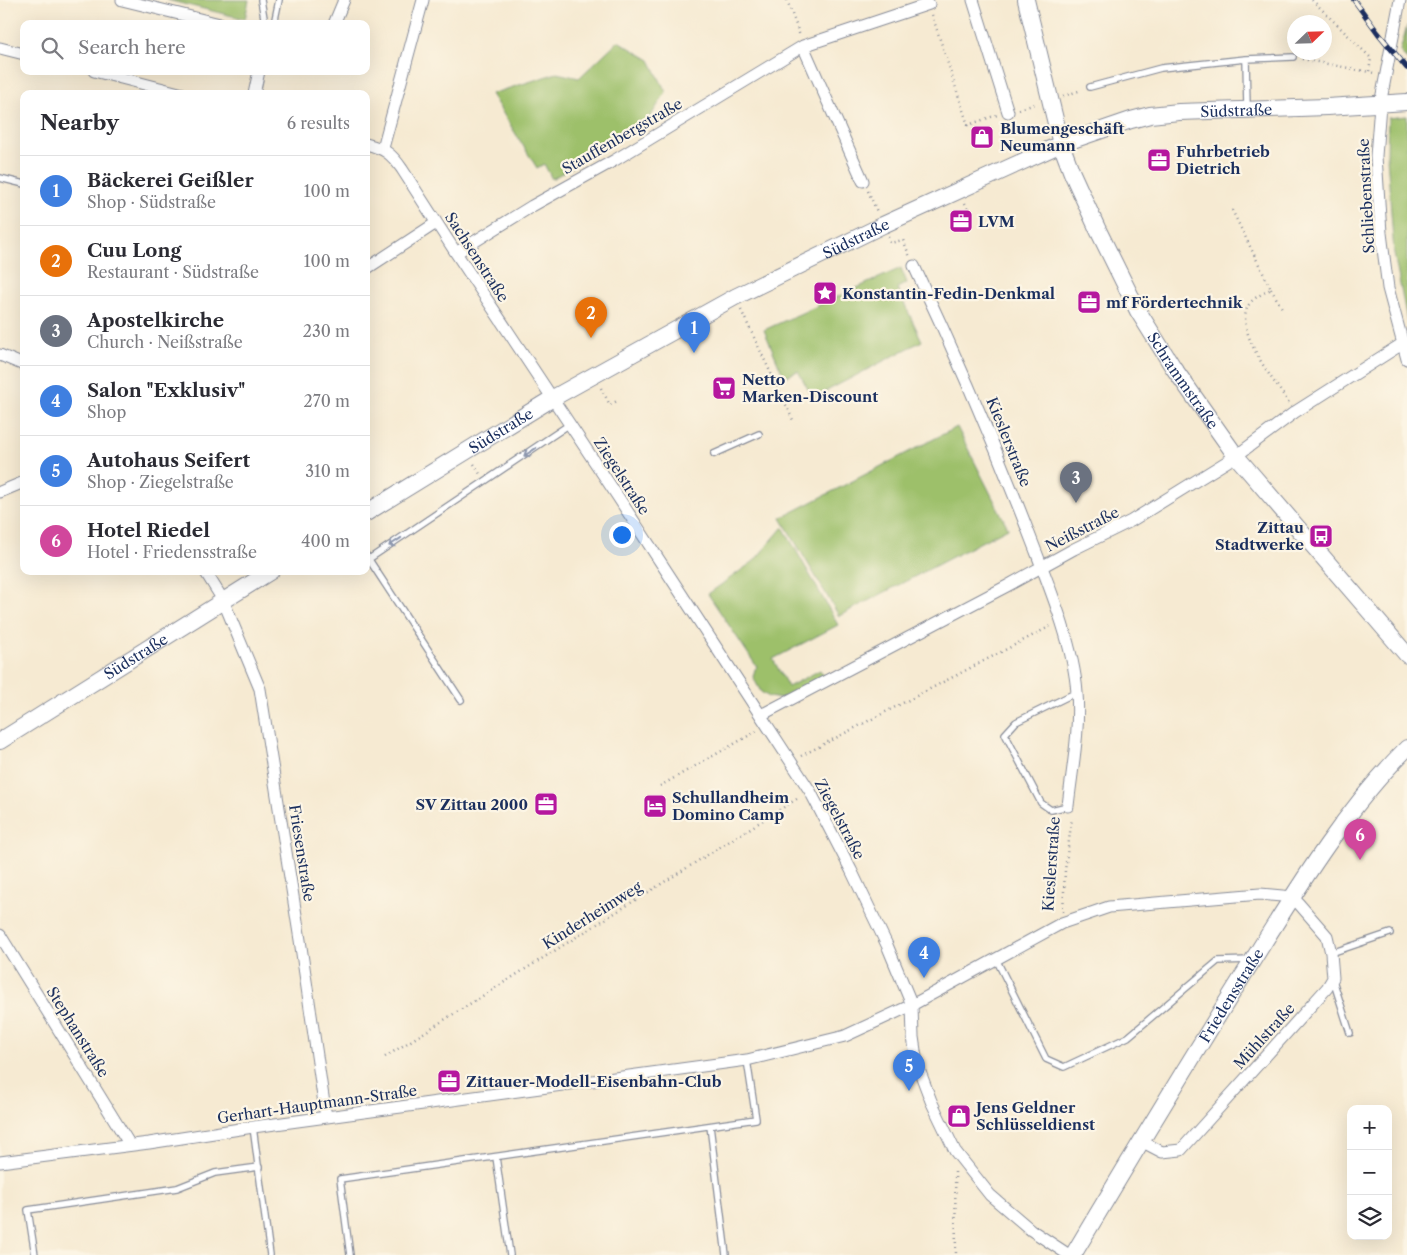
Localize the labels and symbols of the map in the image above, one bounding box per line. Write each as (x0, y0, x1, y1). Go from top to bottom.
north arrow (1287, 15, 1332, 60)
street label: Stauffenbergstraße (558, 94, 686, 178)
street label: Südstraße (1200, 99, 1273, 121)
place label: Blumengeschäft Neumann (1000, 119, 1125, 155)
shop icon: Blumengeschäft Neumann (969, 124, 995, 150)
street label: Schliebenstraße (1353, 138, 1379, 254)
place label: Fuhrbetrieb Dietrich (1176, 142, 1270, 178)
office icon: Fuhrbetrieb Dietrich (1146, 147, 1172, 173)
office icon: LVM (948, 208, 974, 234)
street label: Sachsenstraße (441, 209, 513, 305)
place label: LVM (978, 212, 1015, 231)
street label: Südstraße (819, 214, 892, 263)
place icon: Konstantin-Fedin-Denkmal (812, 280, 838, 306)
place label: Konstantin-Fedin-Denkmal (842, 284, 1055, 303)
office icon: mf Fördertechnik (1076, 289, 1102, 315)
place label: mf Fördertechnik (1106, 293, 1244, 312)
pin: 2 (575, 297, 607, 338)
pin: 1 (678, 312, 710, 353)
street label: Schrammstraße (1144, 328, 1223, 432)
place label: Netto Marken-Discount (742, 370, 878, 406)
supermarket icon: Netto Marken-Discount (711, 375, 737, 401)
street label: Kieslerstraße (982, 394, 1036, 490)
street label: Südstraße (465, 403, 536, 457)
street label: Ziegelstraße (590, 434, 654, 518)
one-way arrow (523, 447, 537, 457)
pin: 3 (1060, 462, 1092, 503)
street label: Neißstraße (1042, 502, 1122, 556)
place label: Zittau Stadtwerke (1215, 518, 1304, 554)
your location (609, 522, 635, 548)
bus stop icon: Zittau Stadtwerke (1308, 523, 1334, 549)
one-way arrow (388, 537, 402, 547)
street label: Südstraße (100, 629, 171, 683)
street label: Ziegelstraße (811, 775, 869, 863)
place label: Schullandheim Domino Camp (672, 788, 789, 824)
office icon: SV Zittau 2000 (533, 791, 559, 817)
hotel icon: Schullandheim Domino Camp (642, 793, 668, 819)
place label: SV Zittau 2000 (416, 795, 528, 814)
street label: Friesenstraße (285, 803, 319, 903)
street label: Kieslerstraße (1038, 816, 1064, 912)
pin: 6 (1344, 819, 1376, 860)
street label: Kinderheimweg (539, 877, 645, 953)
pin: 4 (908, 937, 940, 978)
street label: Friedensstraße (1195, 945, 1267, 1046)
street label: Stephanstraße (43, 983, 113, 1081)
street label: Mühlstraße (1229, 999, 1299, 1073)
pin: 5 (893, 1050, 925, 1091)
office icon: Zittauer-Modell-Eisenbahn-Club (436, 1068, 462, 1094)
place label: Zittauer-Modell-Eisenbahn-Club (466, 1072, 722, 1091)
street label: Gerhart-Hauptmann-Straße (216, 1081, 418, 1127)
place label: Jens Geldner Schlüsseldienst (973, 1098, 1095, 1134)
shop icon: Jens Geldner Schlüsseldienst (946, 1103, 972, 1129)

